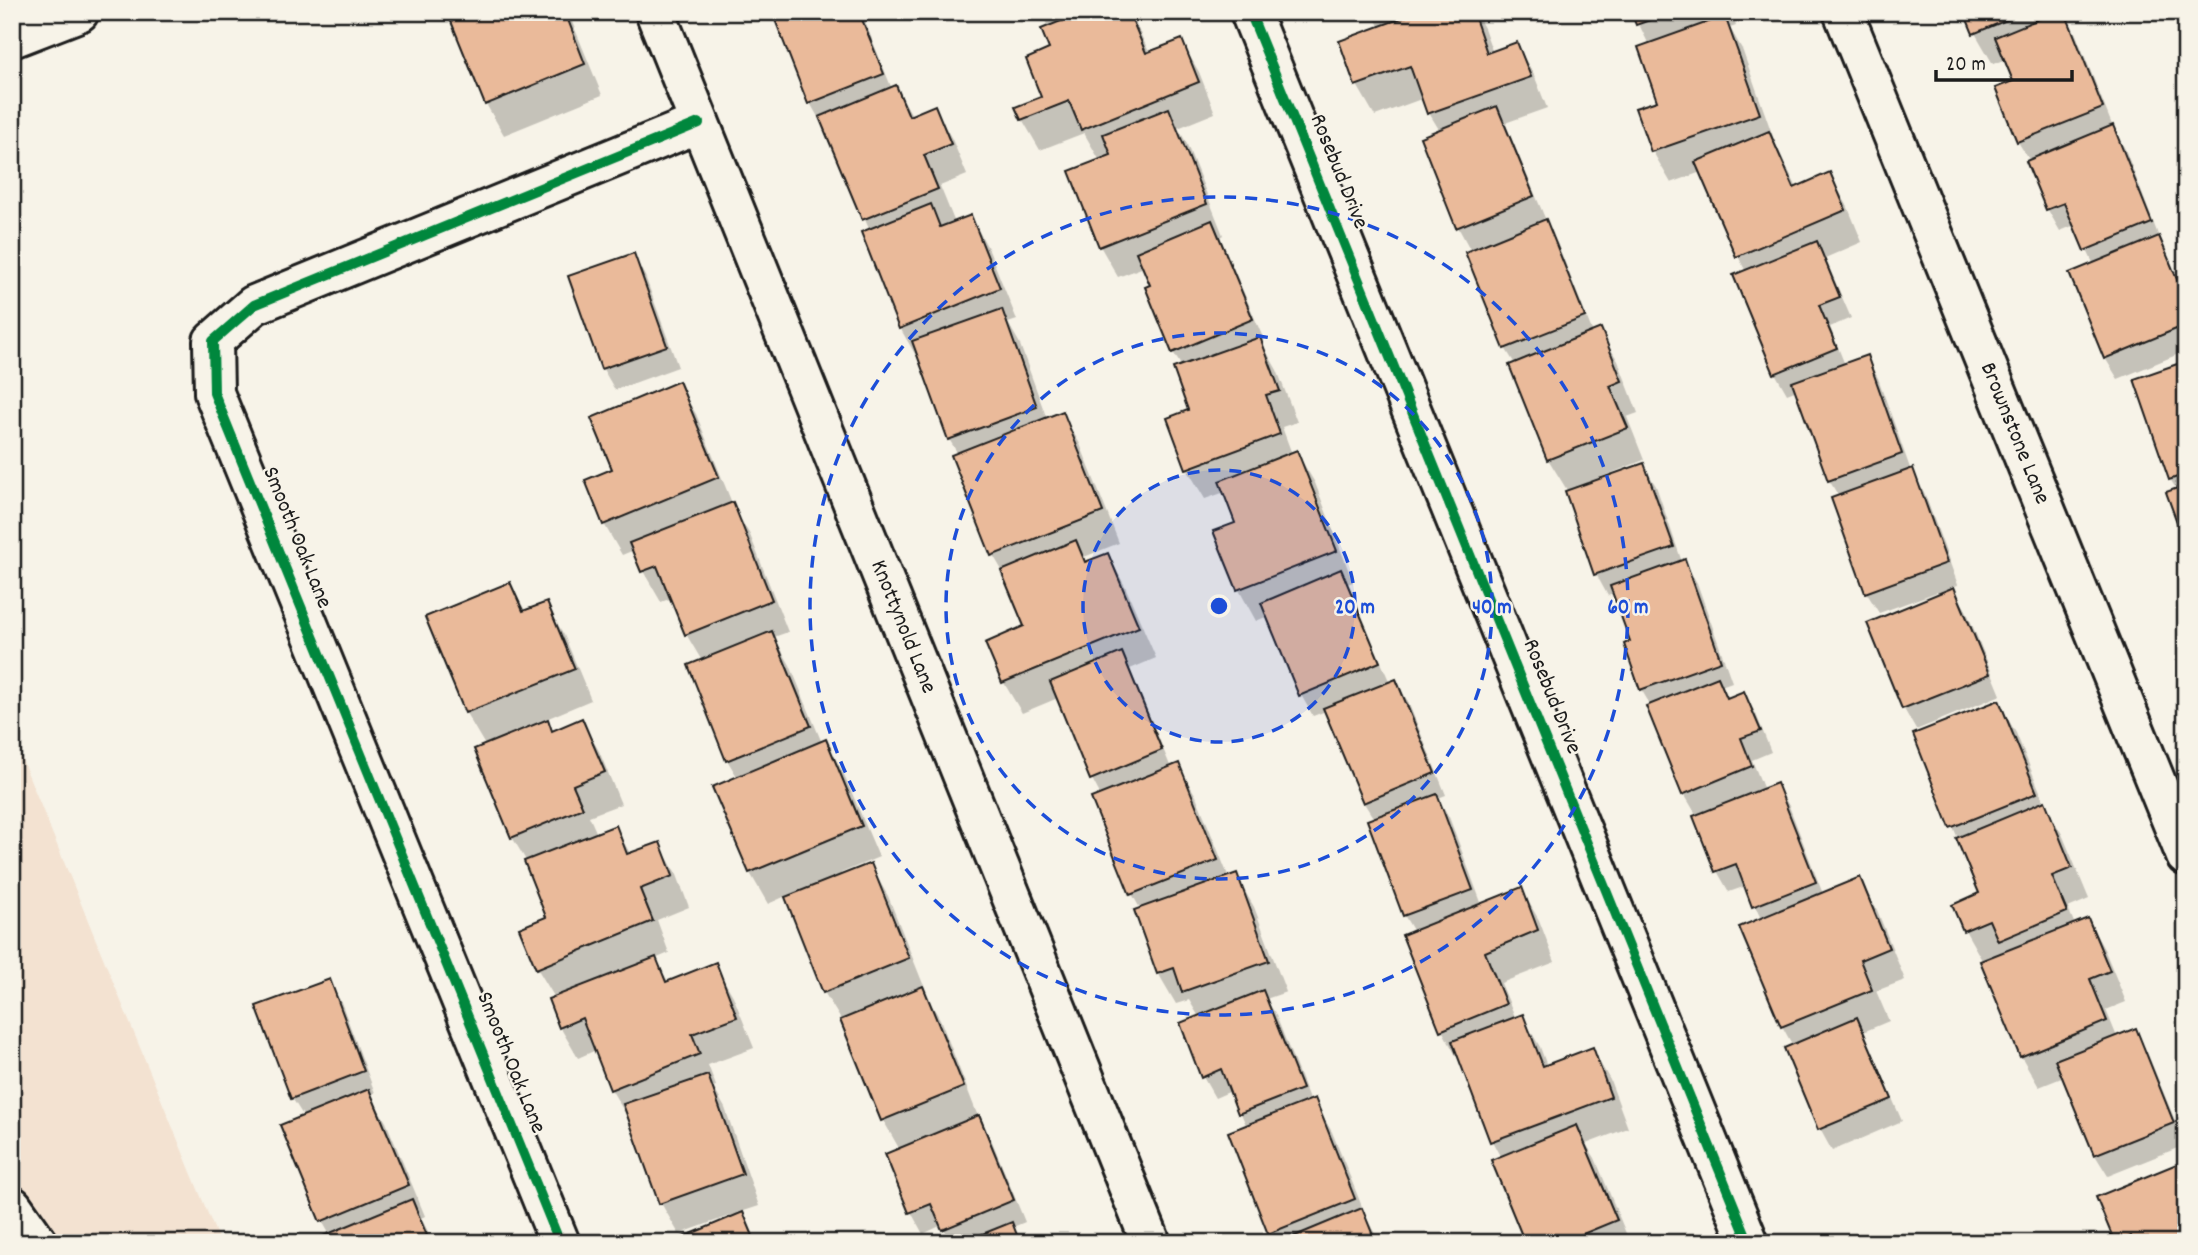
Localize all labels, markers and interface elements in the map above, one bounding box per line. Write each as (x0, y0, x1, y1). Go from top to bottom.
scale bar (1936, 38, 2072, 82)
text: 20 m (1946, 51, 1986, 81)
street label: Rosebud Drive (1300, 109, 1376, 235)
street label: Brownstone Lane (1971, 358, 2058, 510)
street label: Smooth Oak Lane (253, 462, 339, 614)
street label: Knottynold Lane (861, 555, 944, 699)
centre of rings (1207, 594, 1231, 618)
text: 20 m (1335, 594, 1375, 624)
text: 40 m (1472, 594, 1512, 624)
text: 60 m (1608, 594, 1648, 624)
street label: Rosebud Drive (1513, 634, 1589, 760)
street label: Smooth Oak Lane (467, 987, 553, 1139)

